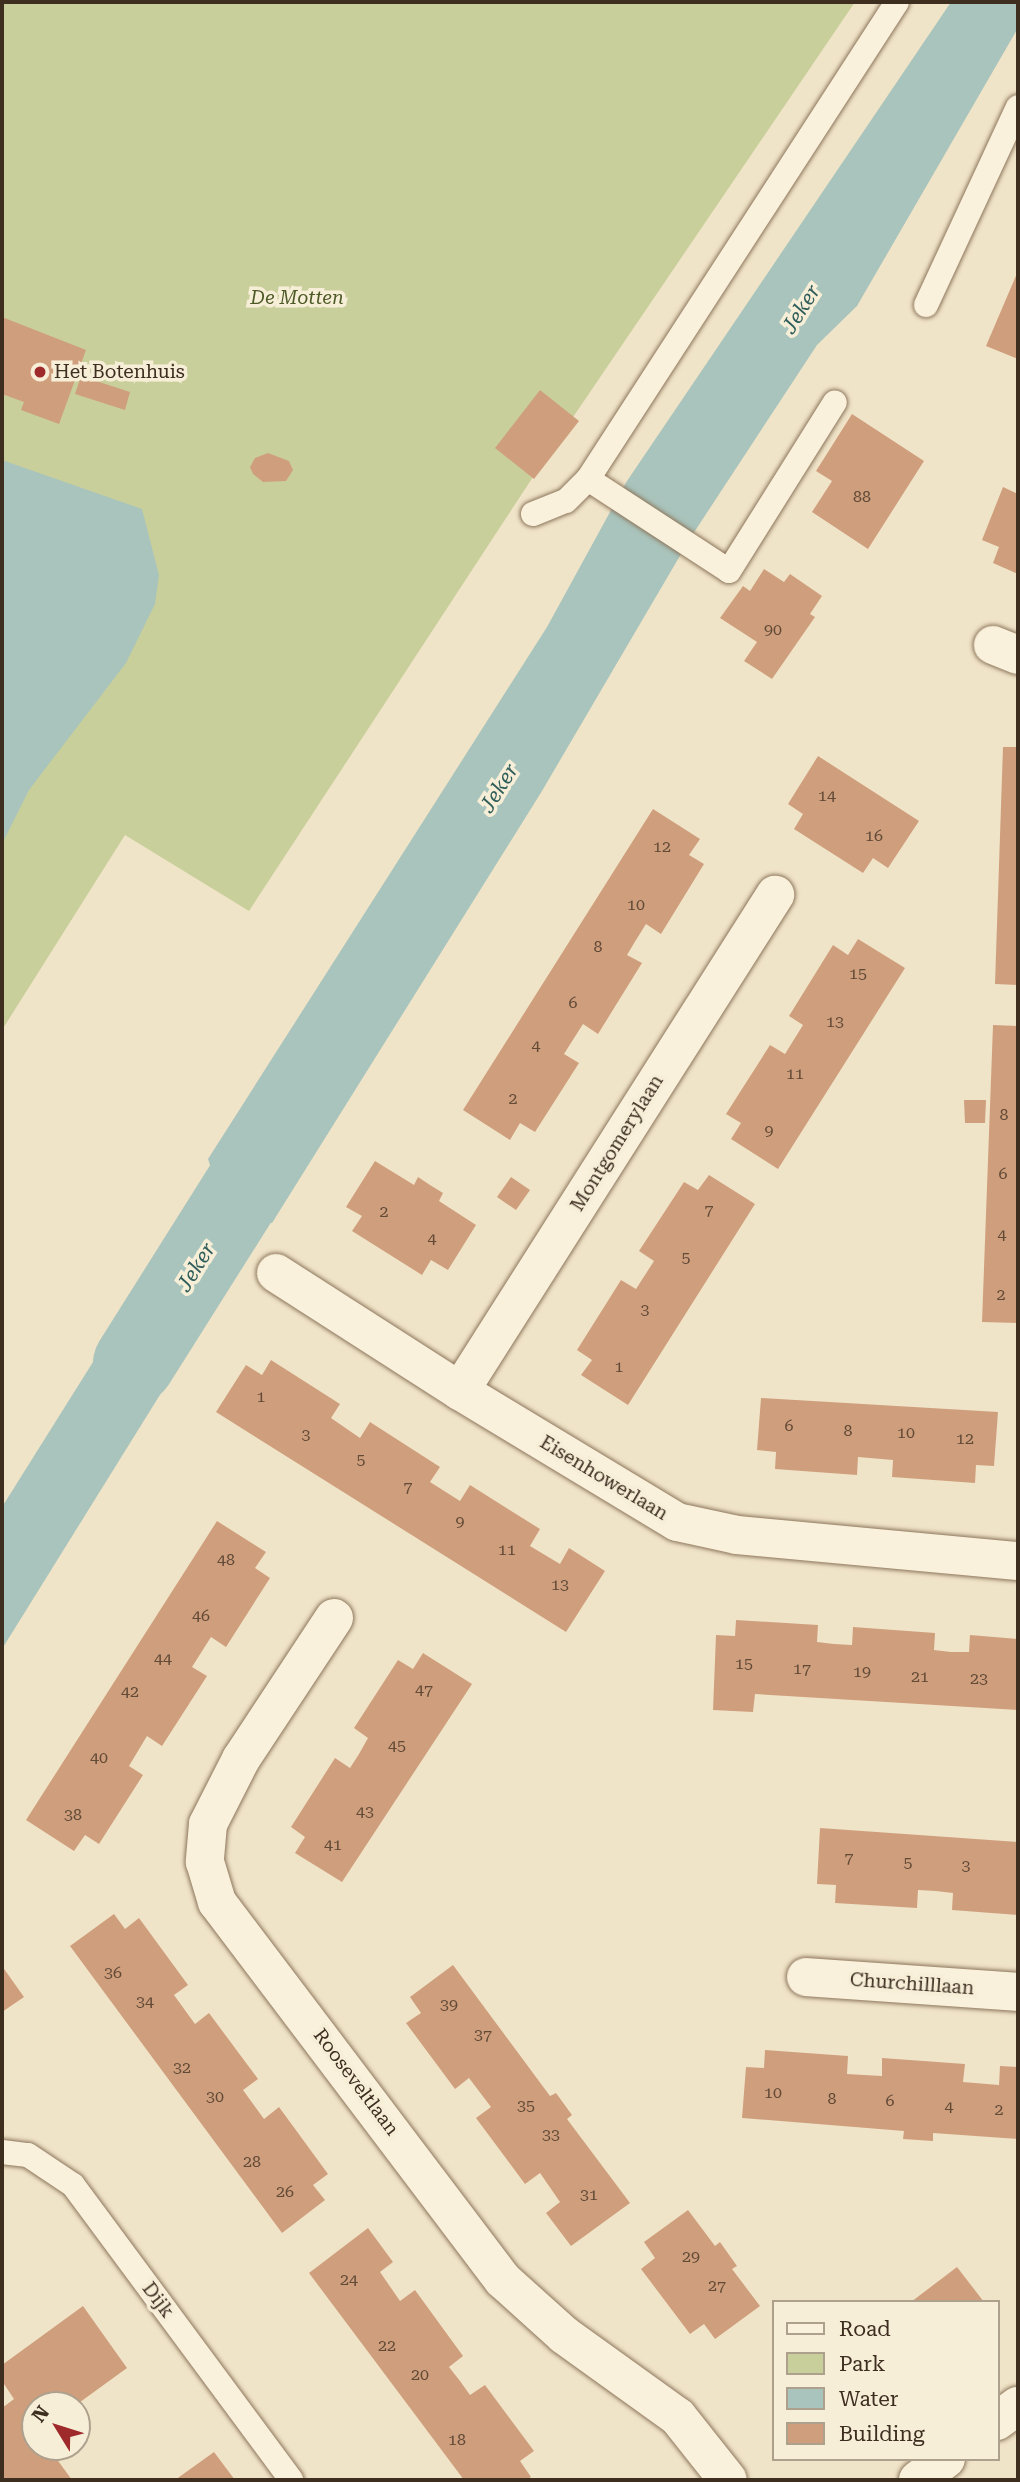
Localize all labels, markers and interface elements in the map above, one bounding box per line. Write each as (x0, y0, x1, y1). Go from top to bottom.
water label: Jeker (776, 280, 826, 338)
park label: De Motten (250, 287, 344, 309)
place label: Het Botenhuis (54, 361, 185, 383)
marker: Het Botenhuis (32, 364, 48, 380)
house number: 88 (853, 487, 871, 507)
house number: 90 (764, 620, 782, 640)
water label: Jeker (474, 759, 524, 817)
house number: 14 (818, 786, 836, 806)
house number: 16 (865, 826, 883, 846)
house number: 12 (653, 837, 671, 857)
house number: 10 (627, 895, 645, 915)
house number: 8 (594, 937, 602, 957)
house number: 15 (849, 964, 867, 984)
house number: 6 (569, 993, 577, 1013)
house number: 13 (826, 1012, 844, 1032)
house number: 4 (532, 1036, 540, 1056)
house number: 11 (786, 1064, 804, 1084)
street label: Montgomerylaan (566, 1071, 668, 1215)
house number: 2 (509, 1089, 517, 1109)
house number: 8 (1000, 1105, 1008, 1125)
house number: 9 (765, 1121, 773, 1141)
house number: 6 (999, 1164, 1007, 1184)
house number: 7 (705, 1200, 713, 1220)
house number: 2 (380, 1202, 388, 1222)
house number: 4 (998, 1225, 1006, 1245)
house number: 4 (428, 1229, 436, 1249)
water label: Jeker (171, 1238, 221, 1296)
house number: 5 (682, 1248, 690, 1268)
house number: 2 (997, 1285, 1005, 1305)
house number: 3 (641, 1300, 649, 1320)
house number: 1 (615, 1357, 623, 1377)
house number: 1 (257, 1387, 265, 1407)
house number: 6 (785, 1416, 793, 1436)
house number: 8 (844, 1421, 852, 1441)
house number: 10 (897, 1423, 915, 1443)
house number: 3 (302, 1425, 310, 1445)
house number: 12 (956, 1429, 974, 1449)
street label: Eisenhowerlaan (536, 1431, 672, 1525)
house number: 5 (357, 1450, 365, 1470)
house number: 7 (404, 1477, 412, 1497)
house number: 9 (456, 1512, 464, 1532)
house number: 11 (498, 1540, 516, 1560)
house number: 48 (217, 1550, 235, 1570)
house number: 13 (551, 1575, 569, 1595)
house number: 46 (192, 1606, 210, 1626)
house number: 44 (154, 1649, 172, 1669)
house number: 15 (735, 1654, 753, 1674)
house number: 17 (793, 1659, 811, 1679)
house number: 19 (853, 1662, 871, 1682)
house number: 21 (911, 1667, 929, 1687)
house number: 23 (970, 1669, 988, 1689)
house number: 47 (415, 1680, 433, 1700)
house number: 42 (121, 1682, 139, 1702)
house number: 45 (388, 1736, 406, 1756)
house number: 40 (90, 1748, 108, 1768)
house number: 43 (356, 1802, 374, 1822)
house number: 38 (64, 1805, 82, 1825)
house number: 41 (324, 1835, 342, 1855)
house number: 7 (845, 1848, 853, 1868)
house number: 5 (904, 1853, 912, 1873)
house number: 3 (962, 1856, 970, 1876)
house number: 36 (104, 1963, 122, 1983)
street label: Churchilllaan (849, 1968, 975, 2000)
house number: 34 (136, 1992, 154, 2012)
house number: 39 (440, 1995, 458, 2015)
street label: Rooseveltlaan (308, 2024, 404, 2140)
house number: 37 (474, 2025, 492, 2045)
house number: 32 (173, 2058, 191, 2078)
house number: 10 (764, 2083, 782, 2103)
house number: 30 (206, 2087, 224, 2107)
house number: 8 (828, 2089, 836, 2109)
house number: 6 (886, 2091, 894, 2111)
house number: 35 (517, 2096, 535, 2116)
house number: 4 (945, 2097, 953, 2117)
house number: 2 (995, 2100, 1003, 2120)
house number: 33 (542, 2125, 560, 2145)
house number: 28 (243, 2152, 261, 2172)
house number: 26 (276, 2182, 294, 2202)
house number: 31 (580, 2185, 598, 2205)
house number: 29 (682, 2247, 700, 2267)
house number: 24 (340, 2270, 358, 2290)
house number: 27 (708, 2276, 726, 2296)
street label: Dijk (137, 2278, 179, 2322)
legend (772, 2300, 999, 2461)
text: Road (839, 2317, 891, 2341)
house number: 22 (378, 2336, 396, 2356)
text: Park (839, 2352, 885, 2376)
house number: 20 (411, 2365, 429, 2385)
text: Water (839, 2387, 898, 2411)
north arrow (21, 2391, 91, 2461)
text: N (27, 2401, 54, 2427)
text: Building (839, 2422, 925, 2446)
house number: 18 (448, 2430, 466, 2450)

